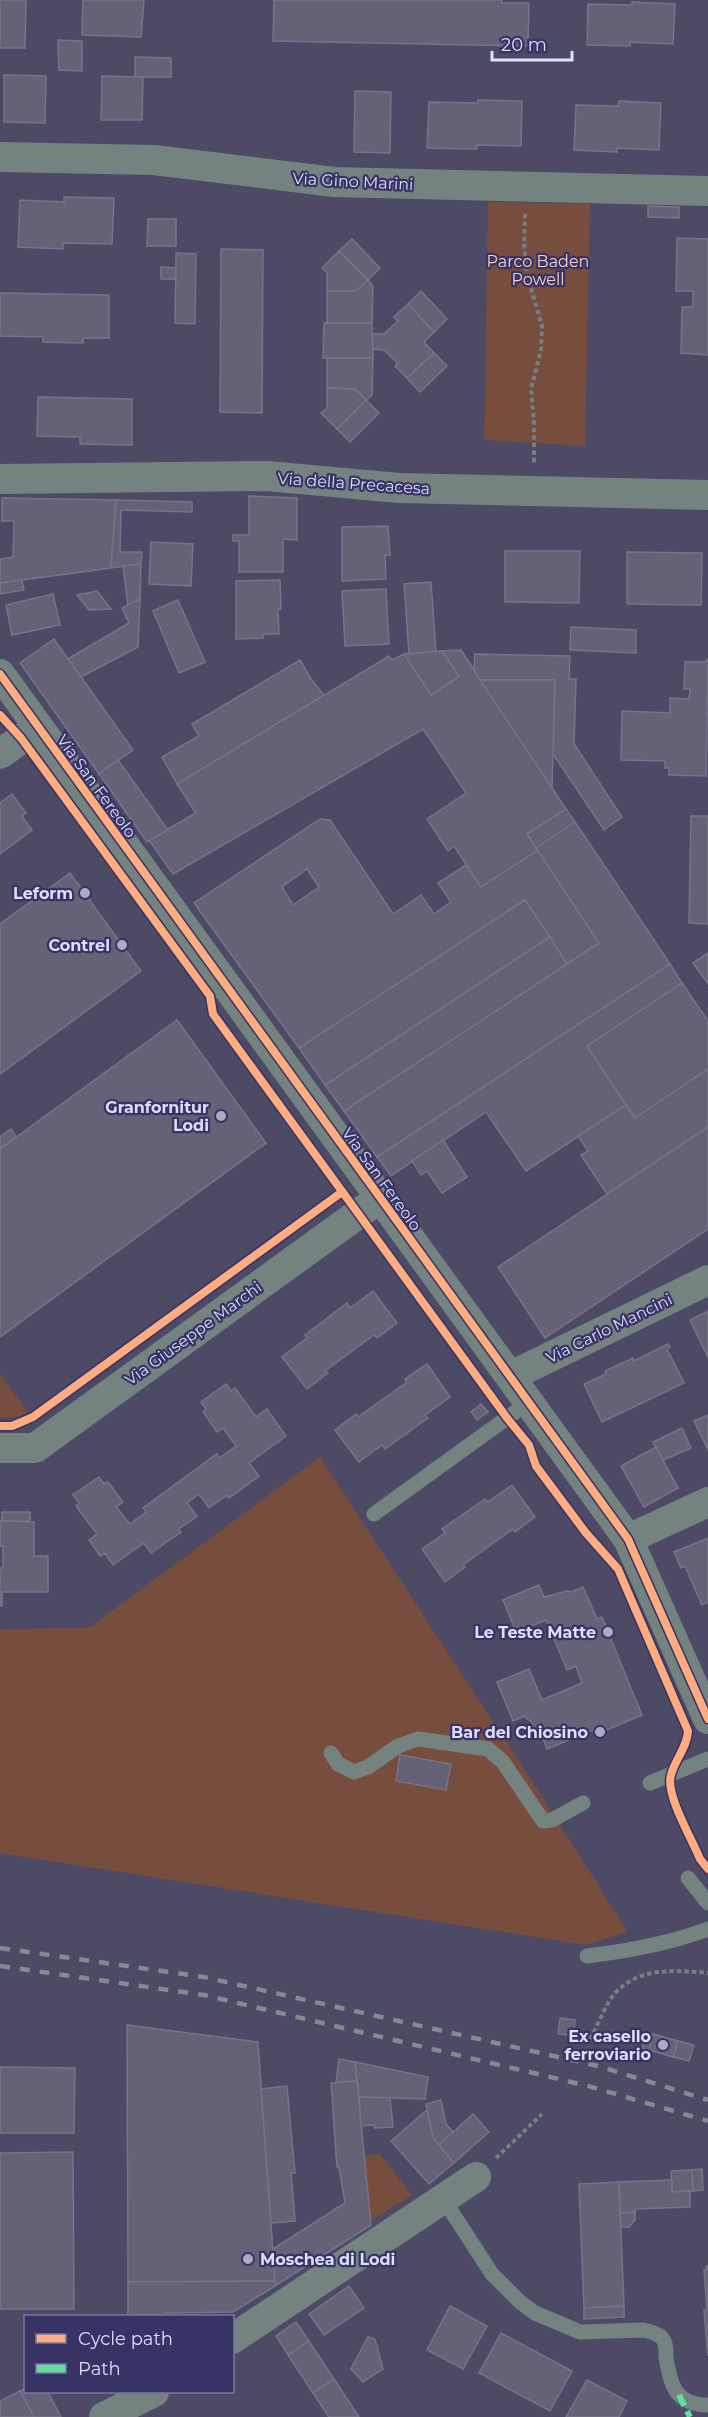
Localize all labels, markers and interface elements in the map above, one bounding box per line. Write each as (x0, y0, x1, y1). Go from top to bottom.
scale bar (492, 24, 572, 62)
text: 20 m (501, 34, 547, 56)
street label: Via Gino Marini (292, 169, 414, 194)
park label: Parco Baden Powell (487, 252, 589, 289)
street label: Via della Precacesa (277, 469, 431, 498)
street label: Via San Fereolo (53, 731, 140, 842)
place label: Leform (13, 884, 73, 903)
marker: Leform (78, 886, 92, 900)
place label: Contrel (49, 936, 110, 955)
marker: Contrel (115, 938, 129, 952)
place label: Granfornitur Lodi (105, 1098, 209, 1135)
marker: Granfornitur Lodi (214, 1109, 228, 1123)
street label: Via San Fereolo (338, 1124, 425, 1235)
street label: Via Giuseppe Marchi (121, 1277, 265, 1389)
street label: Via Carlo Mancini (543, 1290, 675, 1367)
place label: Le Teste Matte (474, 1623, 596, 1642)
marker: Le Teste Matte (601, 1625, 615, 1639)
place label: Bar del Chiosino (451, 1723, 588, 1742)
marker: Bar del Chiosino (593, 1725, 607, 1739)
place label: Ex casello ferroviario (565, 2027, 651, 2064)
marker: Ex casello ferroviario (656, 2038, 670, 2052)
place label: Moschea di Lodi (260, 2250, 395, 2269)
marker: Moschea di Lodi (241, 2252, 255, 2266)
legend (24, 2315, 234, 2393)
text: Cycle path (78, 2328, 173, 2350)
text: Path (78, 2358, 121, 2380)

